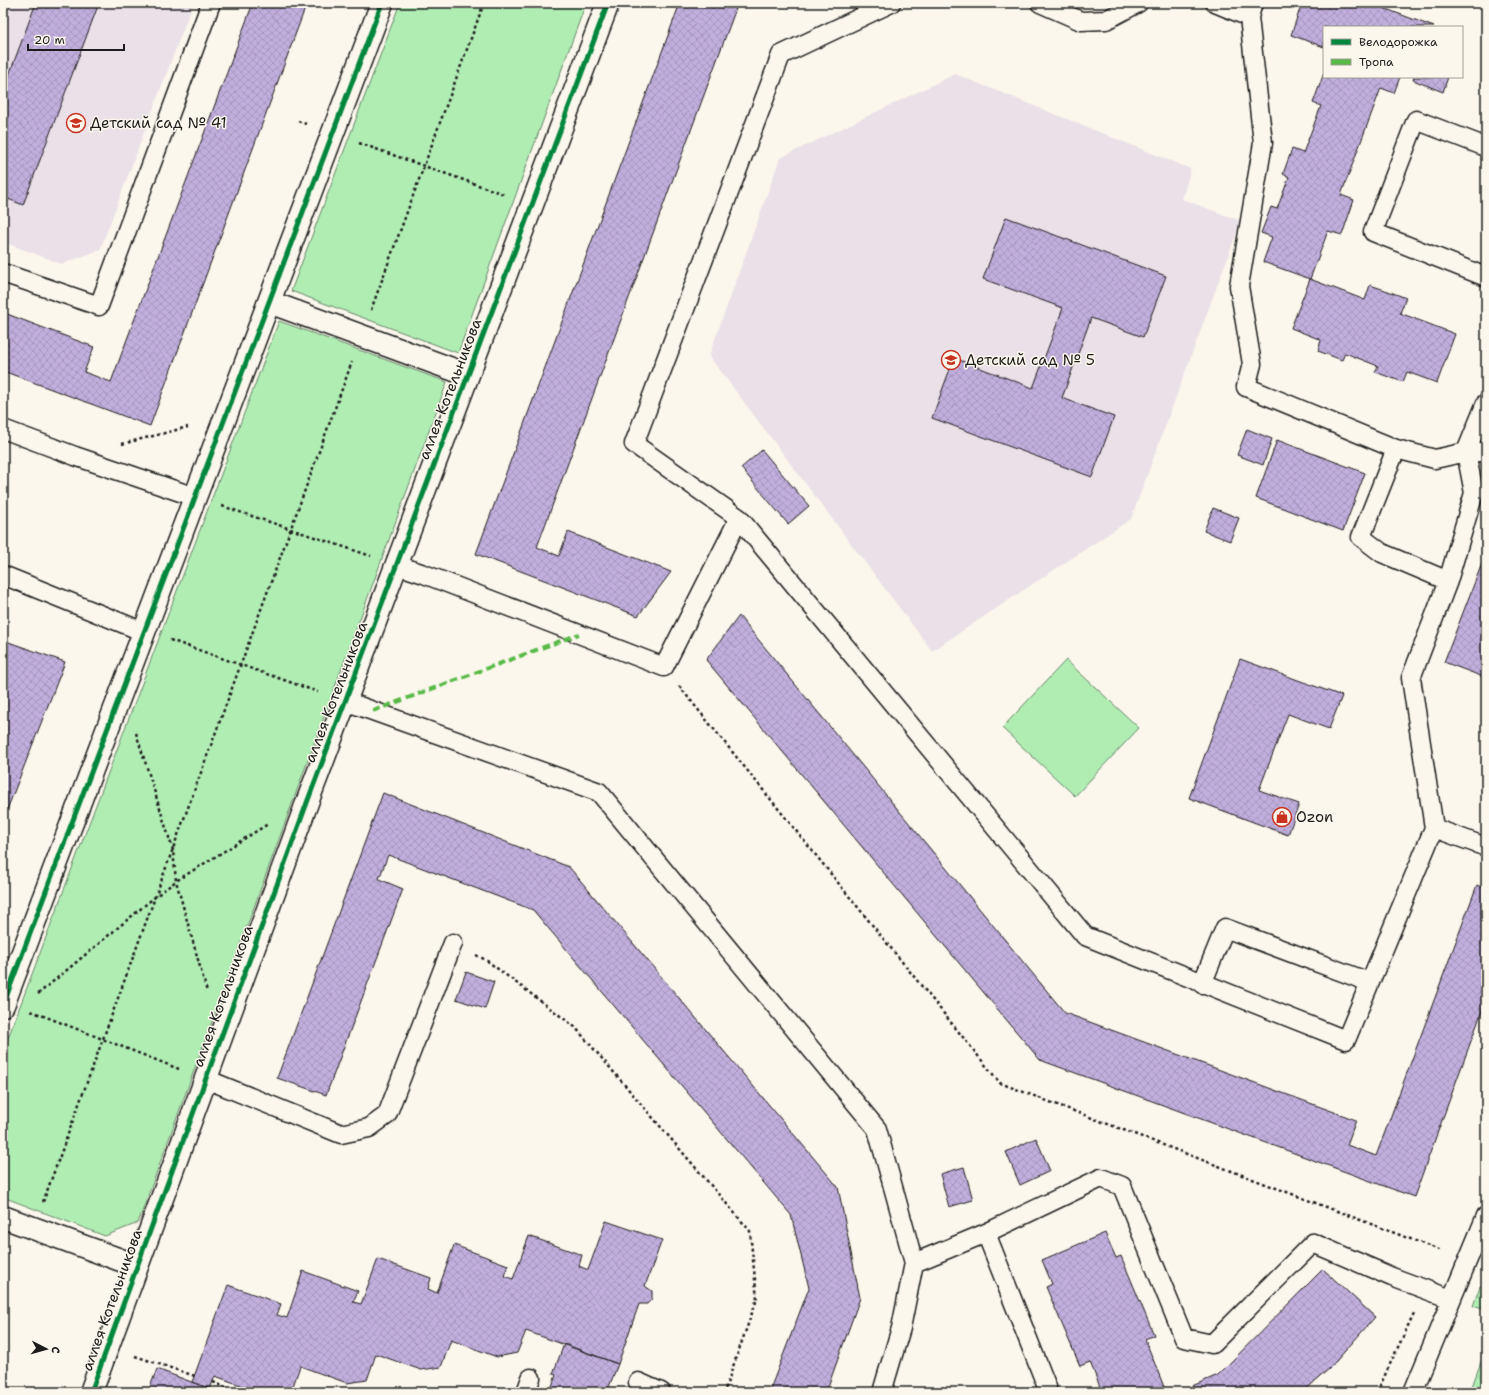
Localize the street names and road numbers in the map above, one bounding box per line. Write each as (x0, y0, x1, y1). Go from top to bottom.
street label: аллея Котельникова (414, 315, 486, 462)
street label: аллея Котельникова (300, 618, 372, 765)
street label: аллея Котельникова (188, 922, 258, 1070)
street label: аллея Котельникова (77, 1226, 147, 1374)

